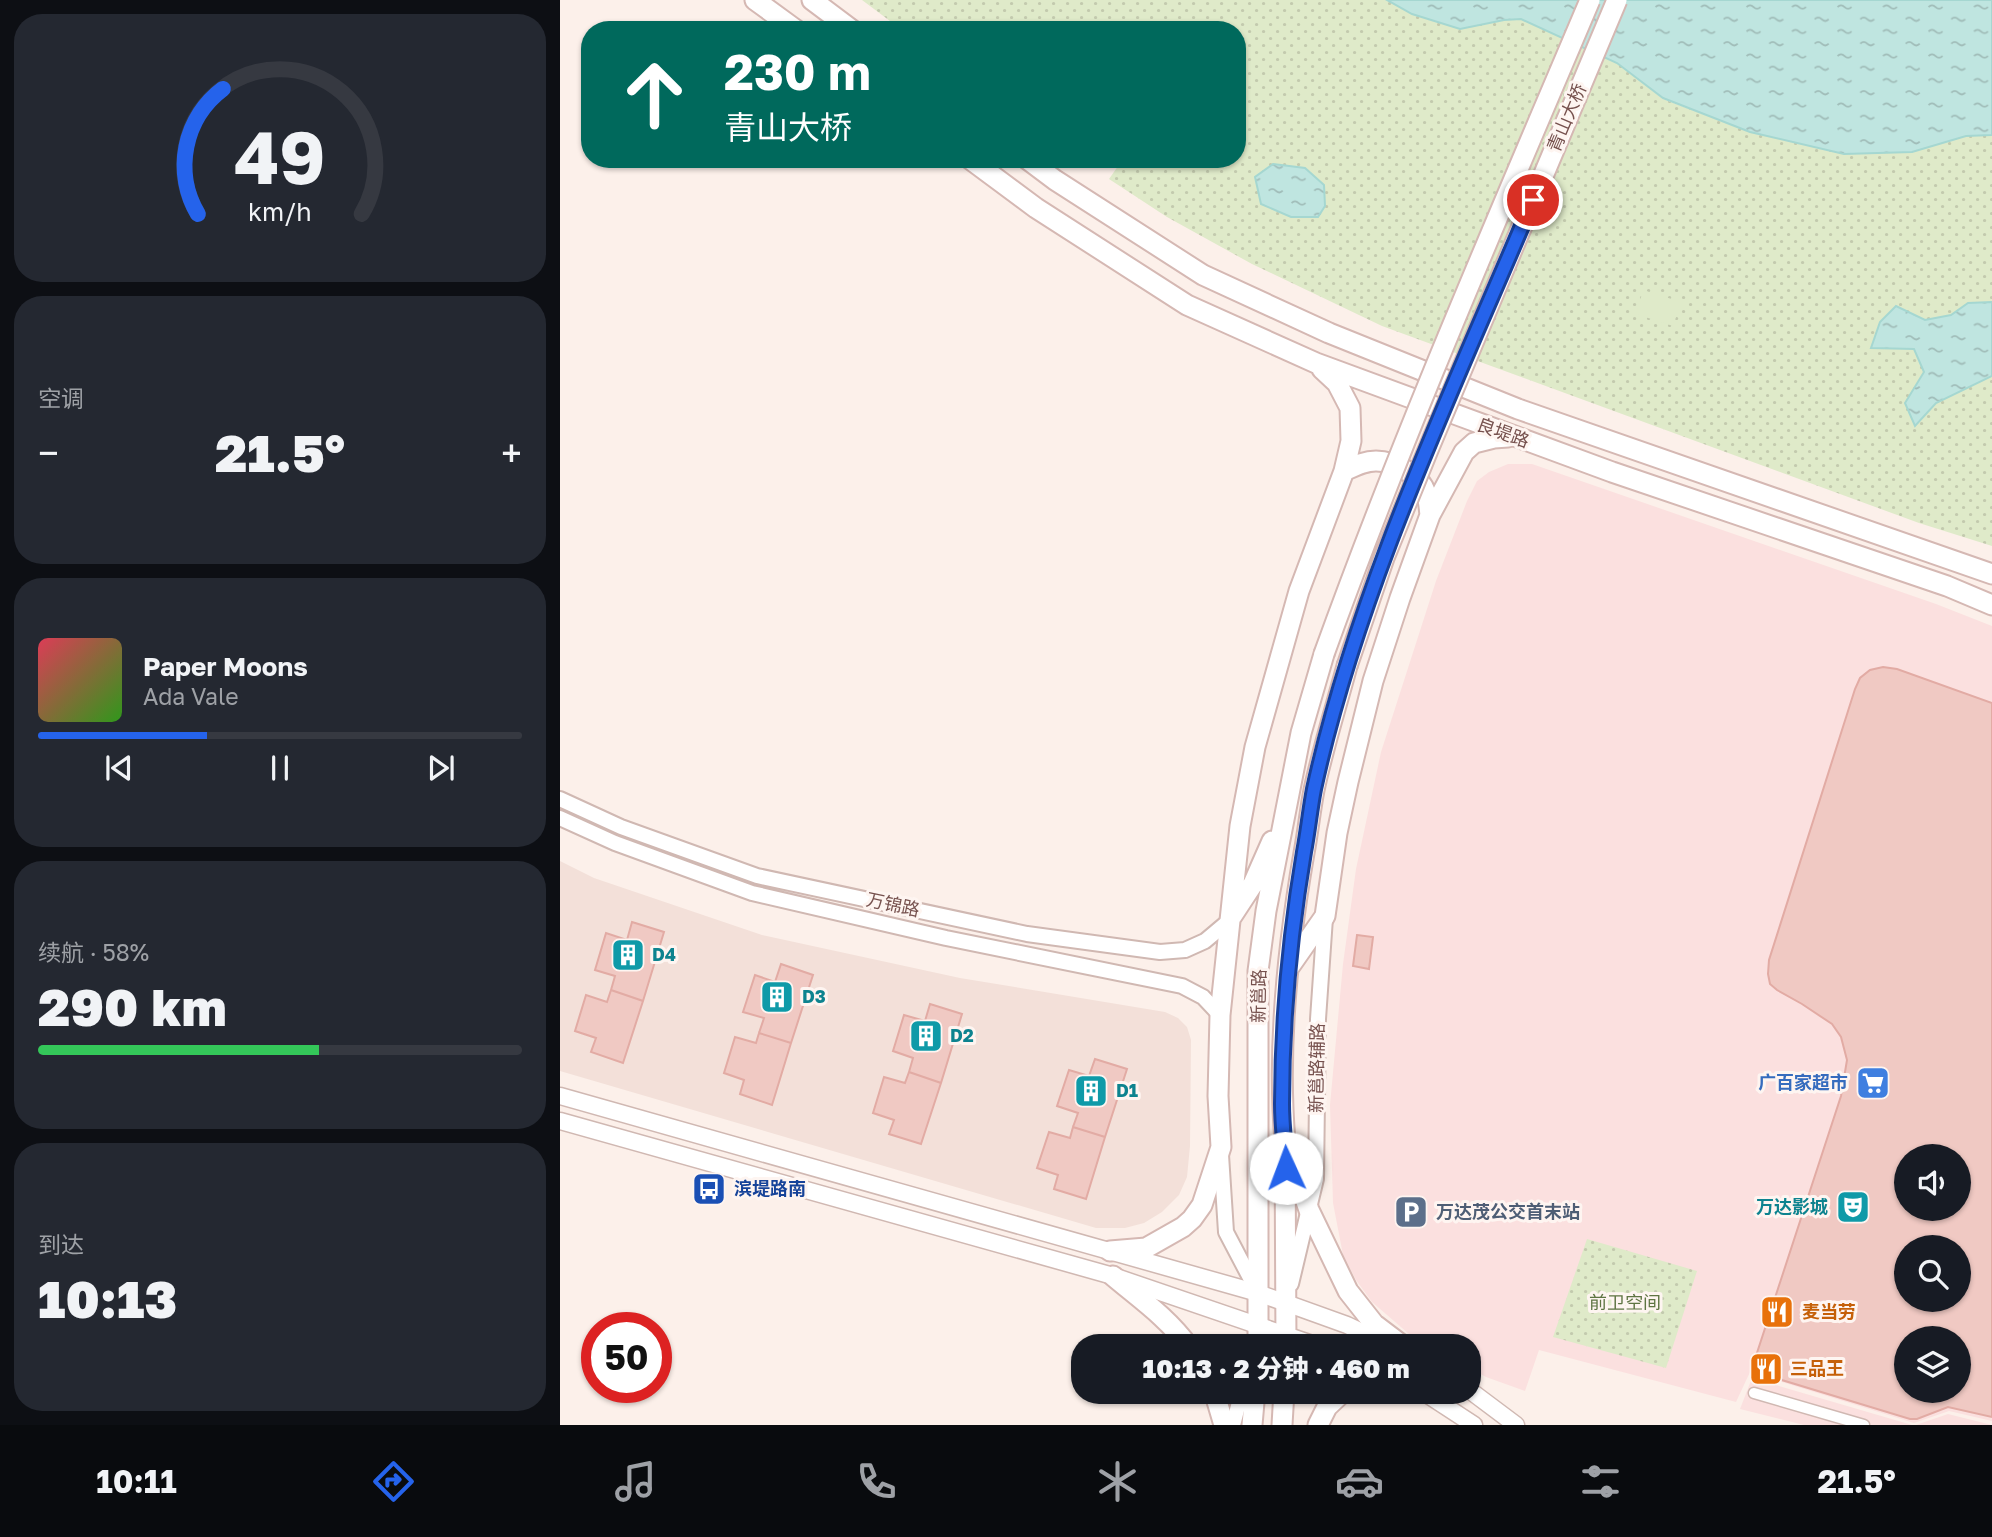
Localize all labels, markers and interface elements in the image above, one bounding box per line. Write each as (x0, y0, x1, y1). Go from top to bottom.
text: 230 m (724, 42, 871, 101)
icon: ahead (609, 49, 700, 140)
street label: 青山大桥 (1542, 80, 1590, 155)
text: 青山大桥 (724, 108, 852, 146)
text: 49 (234, 113, 326, 200)
pin (1503, 170, 1563, 230)
icon: arrive (1514, 181, 1552, 219)
text: km/h (248, 196, 312, 227)
text: 空调 (38, 384, 84, 412)
street label: 良堤路 (1474, 412, 1532, 452)
text: 21.5° (215, 421, 345, 483)
text: − (38, 430, 59, 475)
text: + (501, 430, 522, 475)
text: Paper Moons (143, 651, 308, 682)
text: Ada Vale (143, 682, 239, 710)
icon: previous (100, 749, 138, 787)
icon: pause (261, 749, 299, 787)
icon: next (422, 749, 460, 787)
street label: 万锦路 (865, 888, 922, 920)
building icon: D4 (609, 936, 647, 974)
text: 续航 · 58% (38, 938, 149, 966)
place label: D4 (652, 943, 676, 965)
street label: 新邕路 (1247, 969, 1269, 1023)
text: 290 km (38, 975, 227, 1037)
building icon: D3 (758, 978, 796, 1016)
place label: D3 (802, 985, 826, 1007)
building icon: D2 (907, 1017, 945, 1055)
street label: 新邕路辅路 (1304, 1023, 1328, 1113)
place label: D2 (950, 1024, 974, 1046)
supermarket icon: 广百家超市 (1854, 1064, 1892, 1102)
place label: 广百家超市 (1758, 1071, 1848, 1093)
building icon: D1 (1072, 1072, 1110, 1110)
place label: D1 (1116, 1079, 1138, 1101)
position arrow (1249, 1131, 1323, 1205)
map controls (1894, 1144, 1971, 1403)
button: sound (1894, 1144, 1971, 1221)
bus stop icon: 滨堤路南 (690, 1170, 728, 1208)
place label: 滨堤路南 (734, 1177, 806, 1199)
theatre icon: 万达影城 (1834, 1188, 1872, 1226)
parking icon: 万达茂公交首末站 (1392, 1193, 1430, 1231)
place label: 万达影城 (1756, 1195, 1828, 1217)
place label: 万达茂公交首末站 (1436, 1200, 1580, 1222)
text: 到达 (38, 1230, 84, 1258)
button: search (1894, 1235, 1971, 1312)
text: 10:13 (38, 1267, 177, 1329)
park label: 前卫空间 (1589, 1291, 1661, 1313)
restaurant icon: 麦当劳 (1758, 1293, 1796, 1331)
place label: 麦当劳 (1802, 1300, 1856, 1322)
speed limit sign: 50 (581, 1312, 672, 1403)
button: layers (1894, 1326, 1971, 1403)
restaurant icon: 三品王 (1747, 1350, 1785, 1388)
text: 10:13 · 2 分钟 · 460 m (1142, 1353, 1410, 1384)
place label: 三品王 (1790, 1357, 1844, 1379)
icon: directions (369, 1457, 418, 1506)
icon: music (611, 1457, 660, 1506)
icon: phone (852, 1457, 901, 1506)
icon: climate (1093, 1457, 1142, 1506)
icon: car (1335, 1457, 1384, 1506)
icon: filters (1576, 1457, 1625, 1506)
text: 10:11 (96, 1462, 177, 1500)
text: 21.5° (1818, 1462, 1896, 1500)

